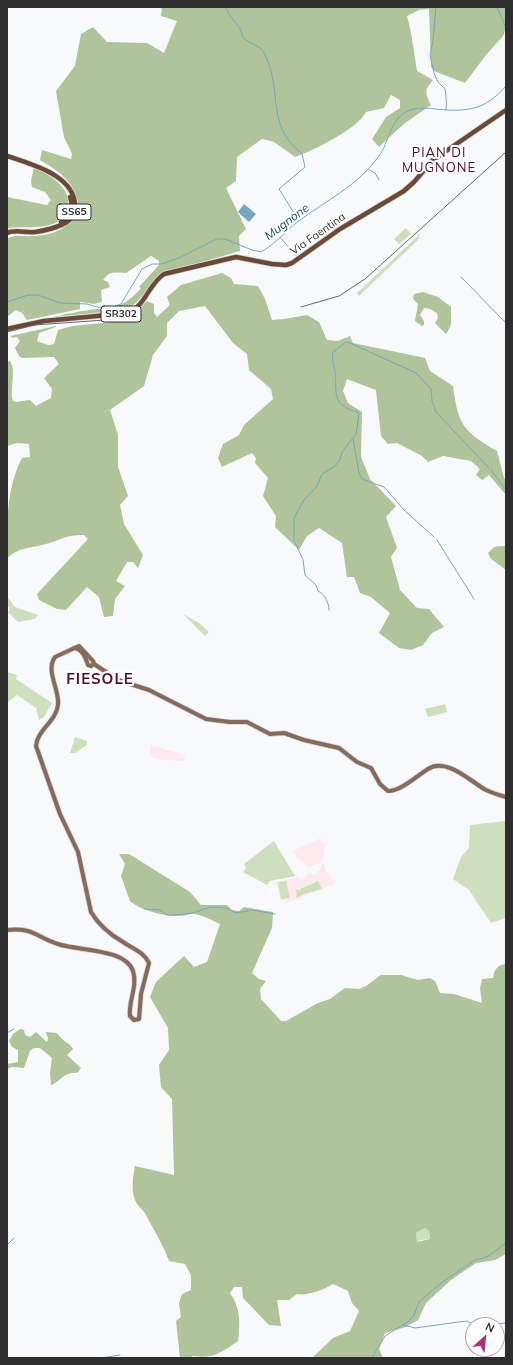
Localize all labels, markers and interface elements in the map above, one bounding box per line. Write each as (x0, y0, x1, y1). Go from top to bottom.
district label: PIAN DI MUGNONE (402, 145, 476, 176)
water label: Mugnone (262, 201, 312, 243)
road number: SS65 (57, 204, 91, 220)
street label: Via Faentina (288, 210, 348, 258)
road number: SR302 (101, 306, 141, 322)
district label: FIESOLE (66, 670, 134, 688)
north arrow (465, 1317, 505, 1357)
text: N (483, 1319, 497, 1335)

